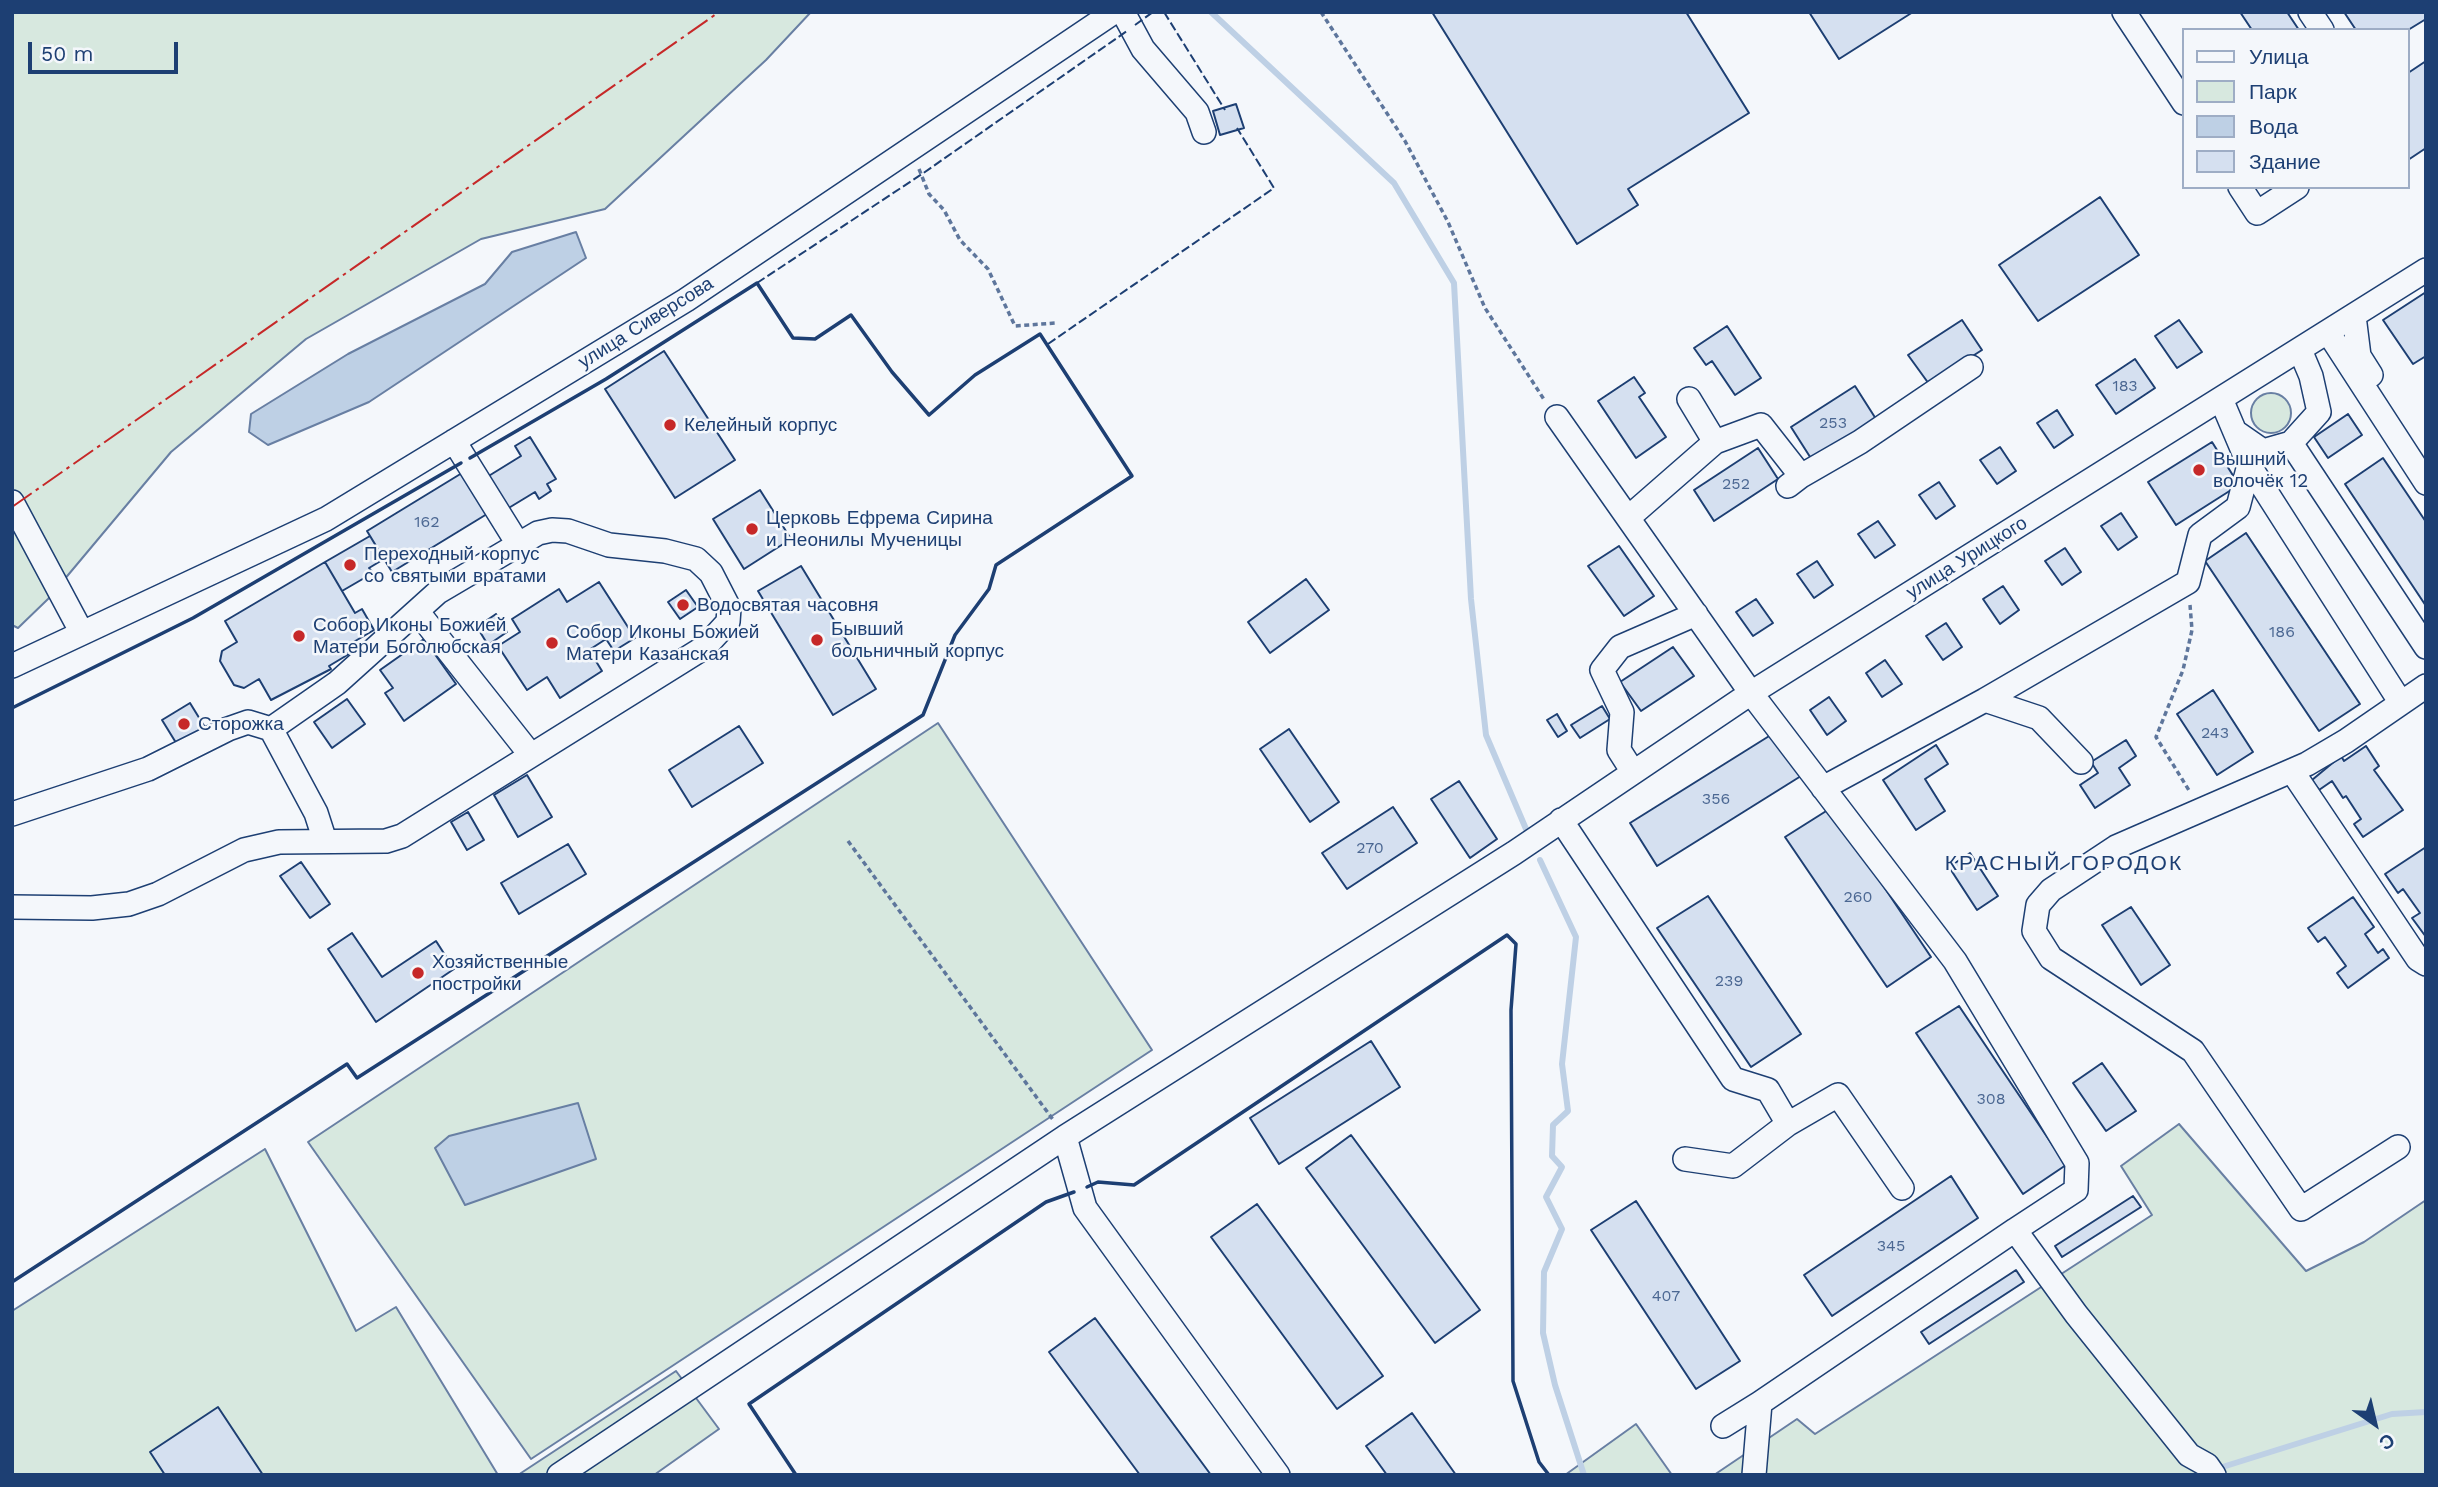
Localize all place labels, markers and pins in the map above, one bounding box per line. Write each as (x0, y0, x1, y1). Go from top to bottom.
place label: Келейный корпус (684, 414, 837, 436)
marker: Келейный корпус (662, 417, 678, 433)
place label: Вышний волочёк 12 (2213, 448, 2308, 492)
marker: Вышний волочёк 12 (2191, 462, 2207, 478)
place label: Церковь Ефрема Сирина и Неонилы Мученицы (766, 507, 993, 551)
marker: Церковь Ефрема Сирина и Неонилы Мученицы (744, 521, 760, 537)
place label: Переходный корпус со святыми вратами (364, 543, 546, 587)
marker: Переходный корпус со святыми вратами (342, 557, 358, 573)
place label: Водосвятая часовня (697, 594, 879, 616)
marker: Водосвятая часовня (675, 597, 691, 613)
place label: Собор Иконы Божией Матери Боголюбская (313, 614, 506, 658)
place label: Бывший больничный корпус (831, 618, 1004, 662)
place label: Собор Иконы Божией Матери Казанская (566, 621, 759, 665)
marker: Собор Иконы Божией Матери Боголюбская (291, 628, 307, 644)
marker: Бывший больничный корпус (809, 632, 825, 648)
marker: Собор Иконы Божией Матери Казанская (544, 635, 560, 651)
place label: Сторожка (198, 713, 284, 735)
marker: Сторожка (176, 716, 192, 732)
place label: Хозяйственные постройки (432, 951, 568, 995)
marker: Хозяйственные постройки (410, 965, 426, 981)

